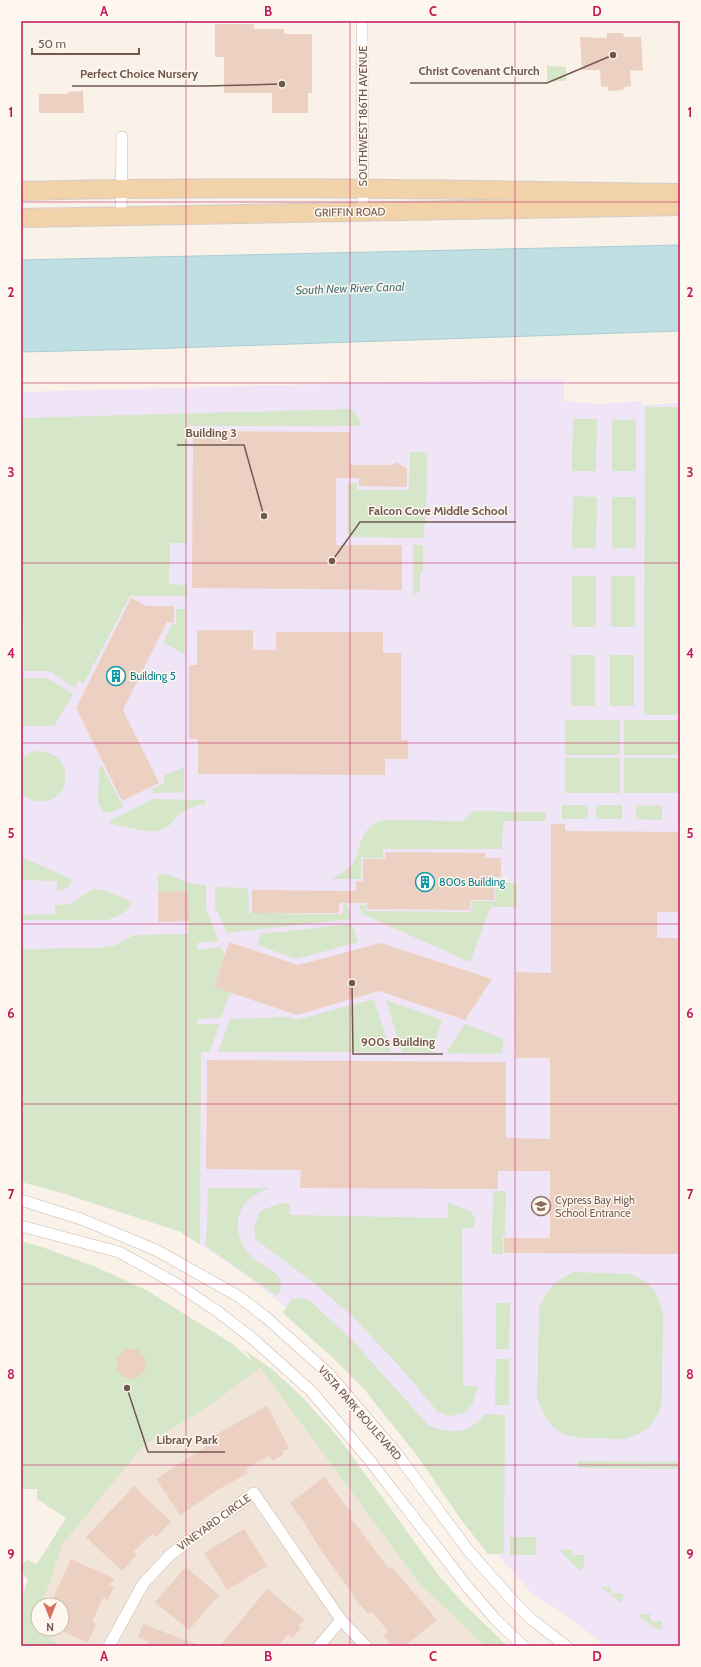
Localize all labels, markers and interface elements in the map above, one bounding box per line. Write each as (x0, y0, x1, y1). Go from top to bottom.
text: A (100, 3, 109, 19)
text: B (264, 3, 272, 19)
text: C (429, 3, 437, 19)
text: D (592, 3, 602, 19)
scale bar (32, 30, 139, 56)
text: 50 m (38, 36, 66, 51)
street label: SOUTHWEST 186TH AVENUE (356, 46, 370, 186)
callout: Christ Covenant Church (410, 59, 547, 83)
callout: Perfect Choice Nursery (72, 62, 206, 86)
text: Christ Covenant Church (418, 63, 540, 78)
text: Perfect Choice Nursery (80, 66, 199, 81)
text: 1 (9, 104, 13, 120)
text: 1 (688, 104, 692, 120)
street label: GRIFFIN ROAD (314, 204, 386, 220)
water label: South New River Canal (295, 279, 405, 297)
text: 2 (8, 284, 15, 300)
text: 2 (687, 284, 694, 300)
callout: Building 3 (177, 421, 244, 445)
text: Building 3 (185, 425, 237, 440)
text: 3 (7, 464, 15, 480)
text: 3 (686, 464, 694, 480)
callout: Falcon Cove Middle School (360, 498, 516, 522)
text: Falcon Cove Middle School (368, 503, 508, 518)
text: 4 (7, 645, 15, 661)
text: 4 (686, 645, 694, 661)
building icon: Building 5 (105, 665, 127, 687)
place label: Building 5 (130, 669, 176, 683)
text: 5 (8, 825, 15, 841)
text: 5 (687, 825, 694, 841)
building icon: 800s Building (414, 871, 436, 893)
place label: 800s Building (439, 875, 506, 889)
text: 6 (7, 1005, 15, 1021)
text: 6 (686, 1005, 694, 1021)
callout: 900s Building (353, 1030, 443, 1054)
text: 900s Building (361, 1034, 435, 1049)
text: 7 (8, 1186, 15, 1202)
text: 7 (687, 1186, 694, 1202)
place label: Cypress Bay High School Entrance (555, 1193, 635, 1220)
school or university icon: Cypress Bay High School Entrance (530, 1195, 552, 1217)
street label: VISTA PARK BOULEVARD (315, 1363, 405, 1463)
text: 8 (7, 1366, 15, 1382)
text: 8 (686, 1366, 694, 1382)
callout: Library Park (148, 1428, 225, 1452)
text: Library Park (156, 1432, 218, 1447)
street label: VINEYARD CIRCLE (175, 1491, 253, 1553)
text: 9 (7, 1546, 15, 1562)
text: 9 (686, 1546, 694, 1562)
north arrow (30, 1597, 70, 1637)
text: N (46, 1620, 54, 1634)
text: A (100, 1648, 109, 1664)
text: B (264, 1648, 272, 1664)
text: C (429, 1648, 437, 1664)
text: D (592, 1648, 602, 1664)

